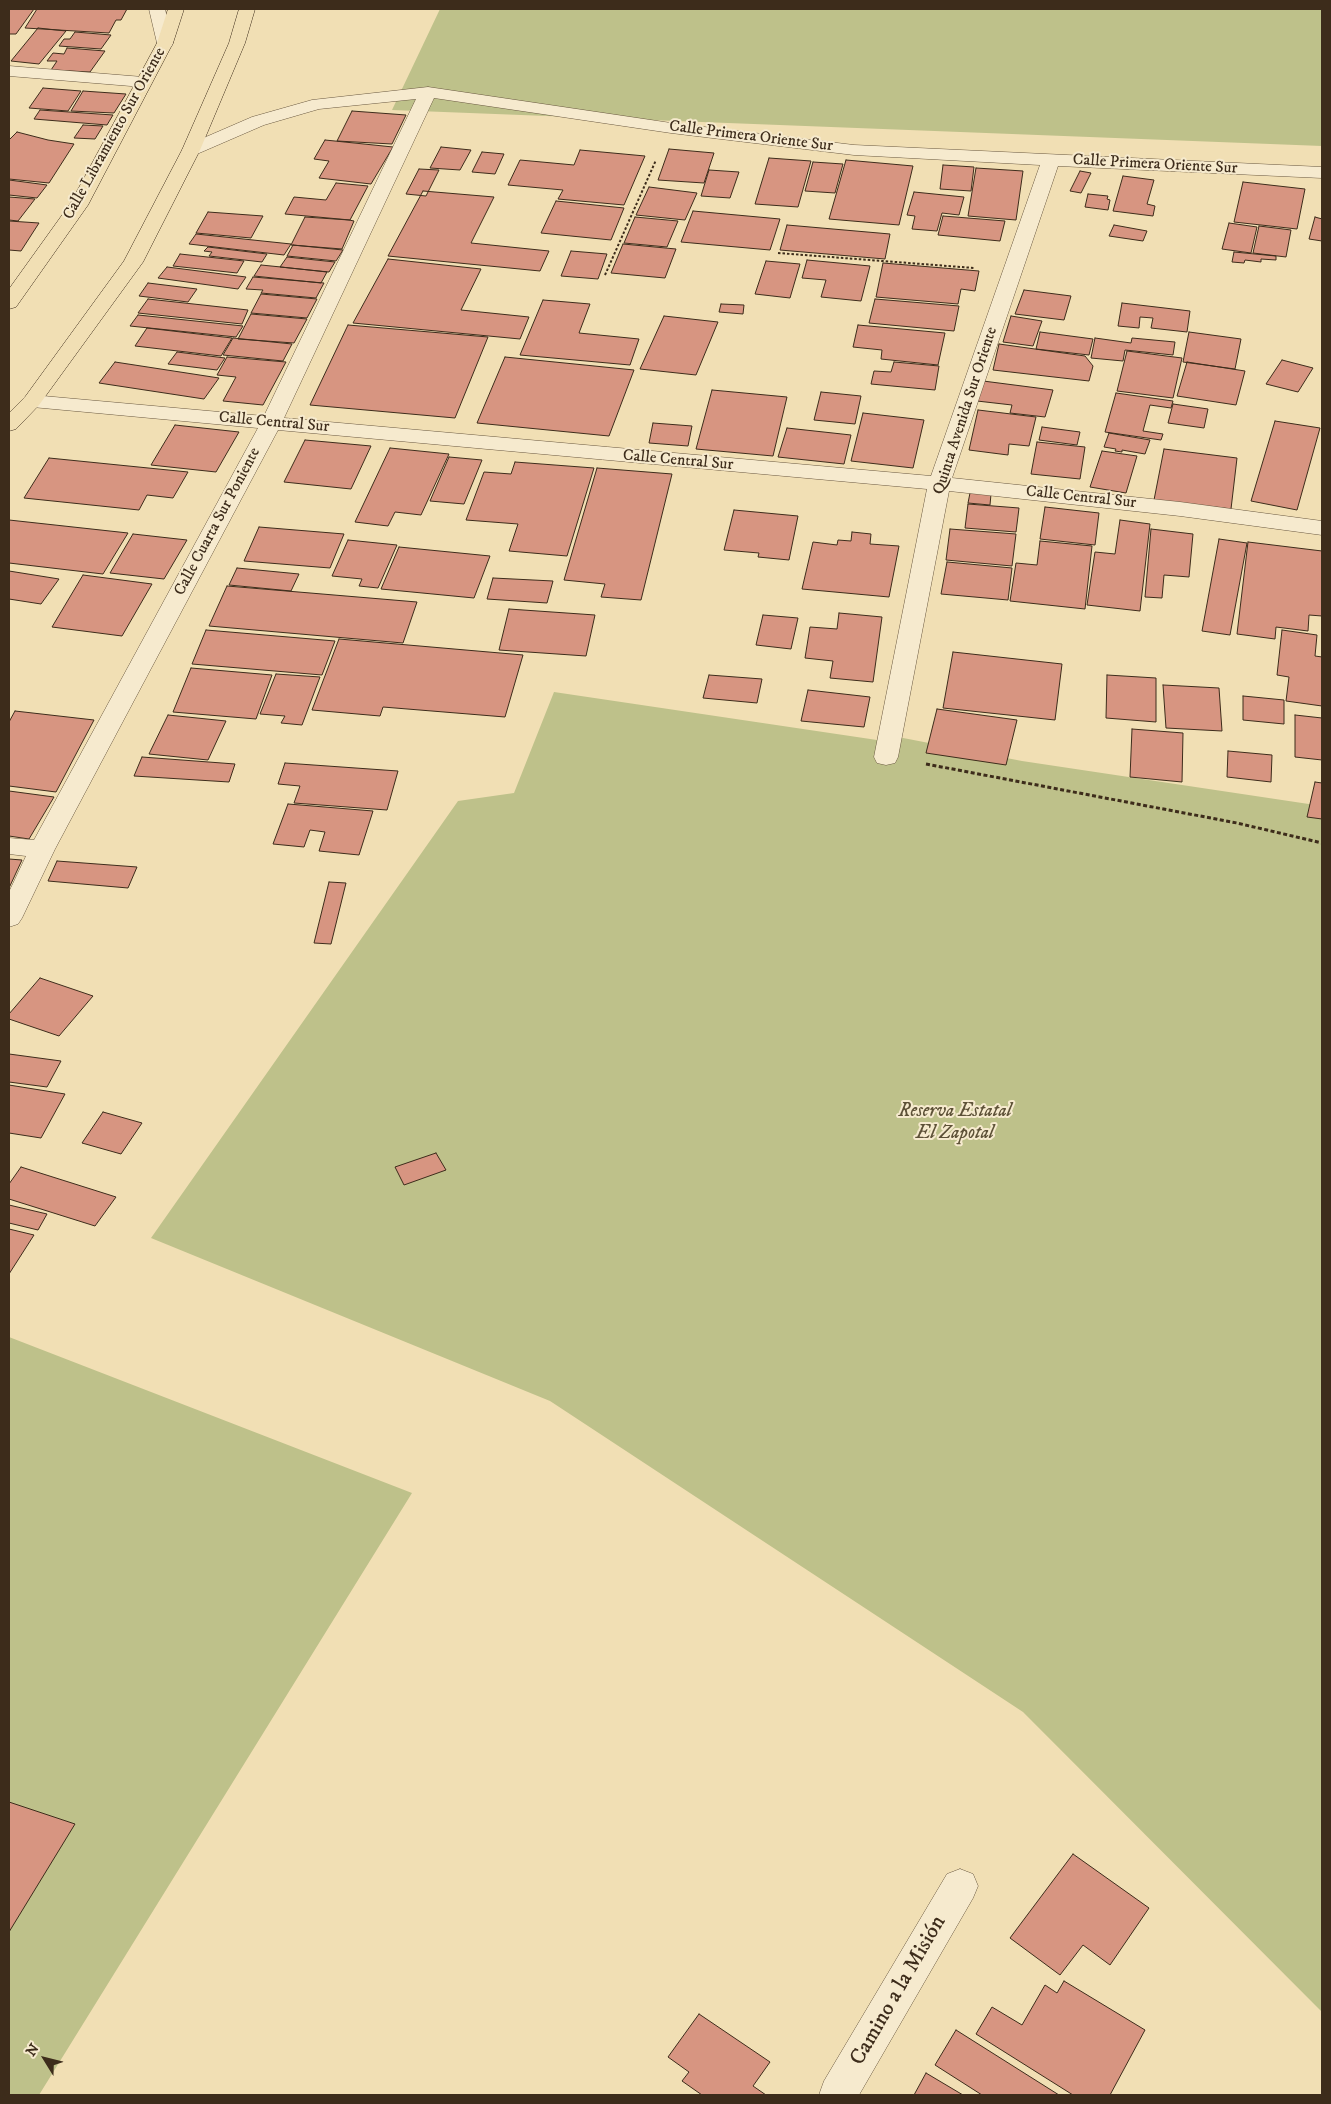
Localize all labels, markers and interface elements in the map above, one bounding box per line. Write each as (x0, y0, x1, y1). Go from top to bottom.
street label: Calle Libramiento Sur Oriente (60, 45, 170, 223)
street label: Calle Primera Oriente Sur (668, 117, 834, 157)
street label: Calle Primera Oriente Sur (1072, 151, 1238, 179)
street label: Quinta Avenida Sur Oriente (930, 325, 1002, 497)
street label: Calle Central Sur (218, 409, 330, 437)
street label: Calle Cuarta Sur Poniente (171, 445, 265, 599)
street label: Calle Central Sur (622, 447, 734, 475)
street label: Calle Central Sur (1025, 483, 1137, 513)
park label: Reserva Estatal El Zapotal (898, 1101, 1012, 1145)
street label: Camino a la Misión (845, 1911, 953, 2071)
north arrow (20, 2034, 70, 2084)
text: N (22, 2040, 44, 2060)

